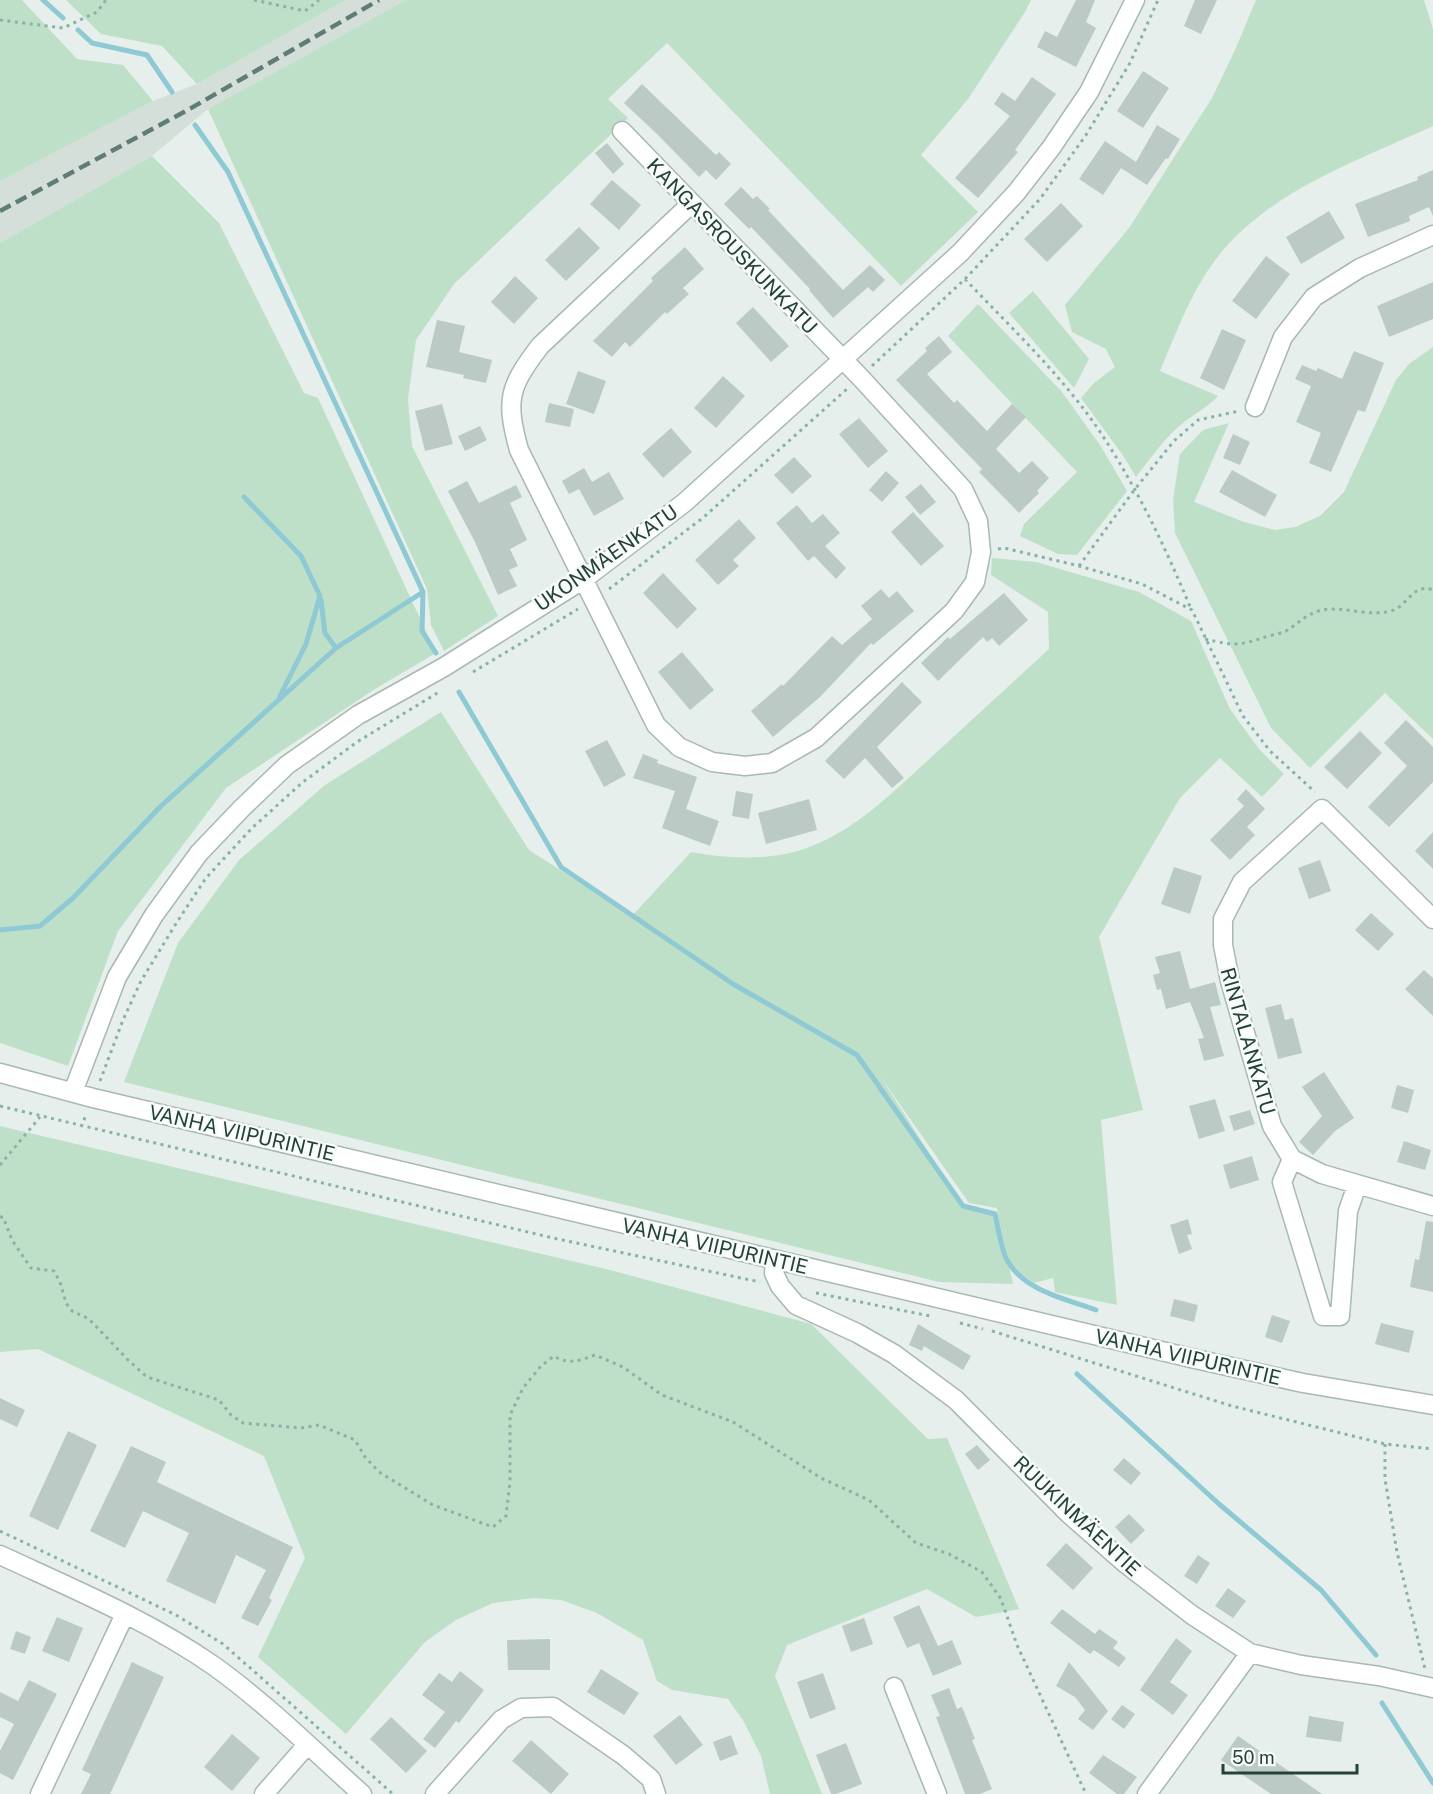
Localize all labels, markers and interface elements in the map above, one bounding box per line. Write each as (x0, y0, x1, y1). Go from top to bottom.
street label: KANGASROUSKUNKATU (642, 153, 822, 339)
street label: UKONMÄENKATU (530, 500, 682, 616)
street label: RINTALANKATU (1216, 965, 1280, 1117)
street label: VANHA VIIPURINTIE (147, 1100, 337, 1166)
street label: VANHA VIIPURINTIE (620, 1213, 810, 1279)
street label: VANHA VIIPURINTIE (1093, 1324, 1283, 1390)
street label: RUUKINMÄENTIE (1008, 1451, 1146, 1581)
scale bar (1223, 1737, 1356, 1775)
text: 50 m (1232, 1747, 1275, 1768)

